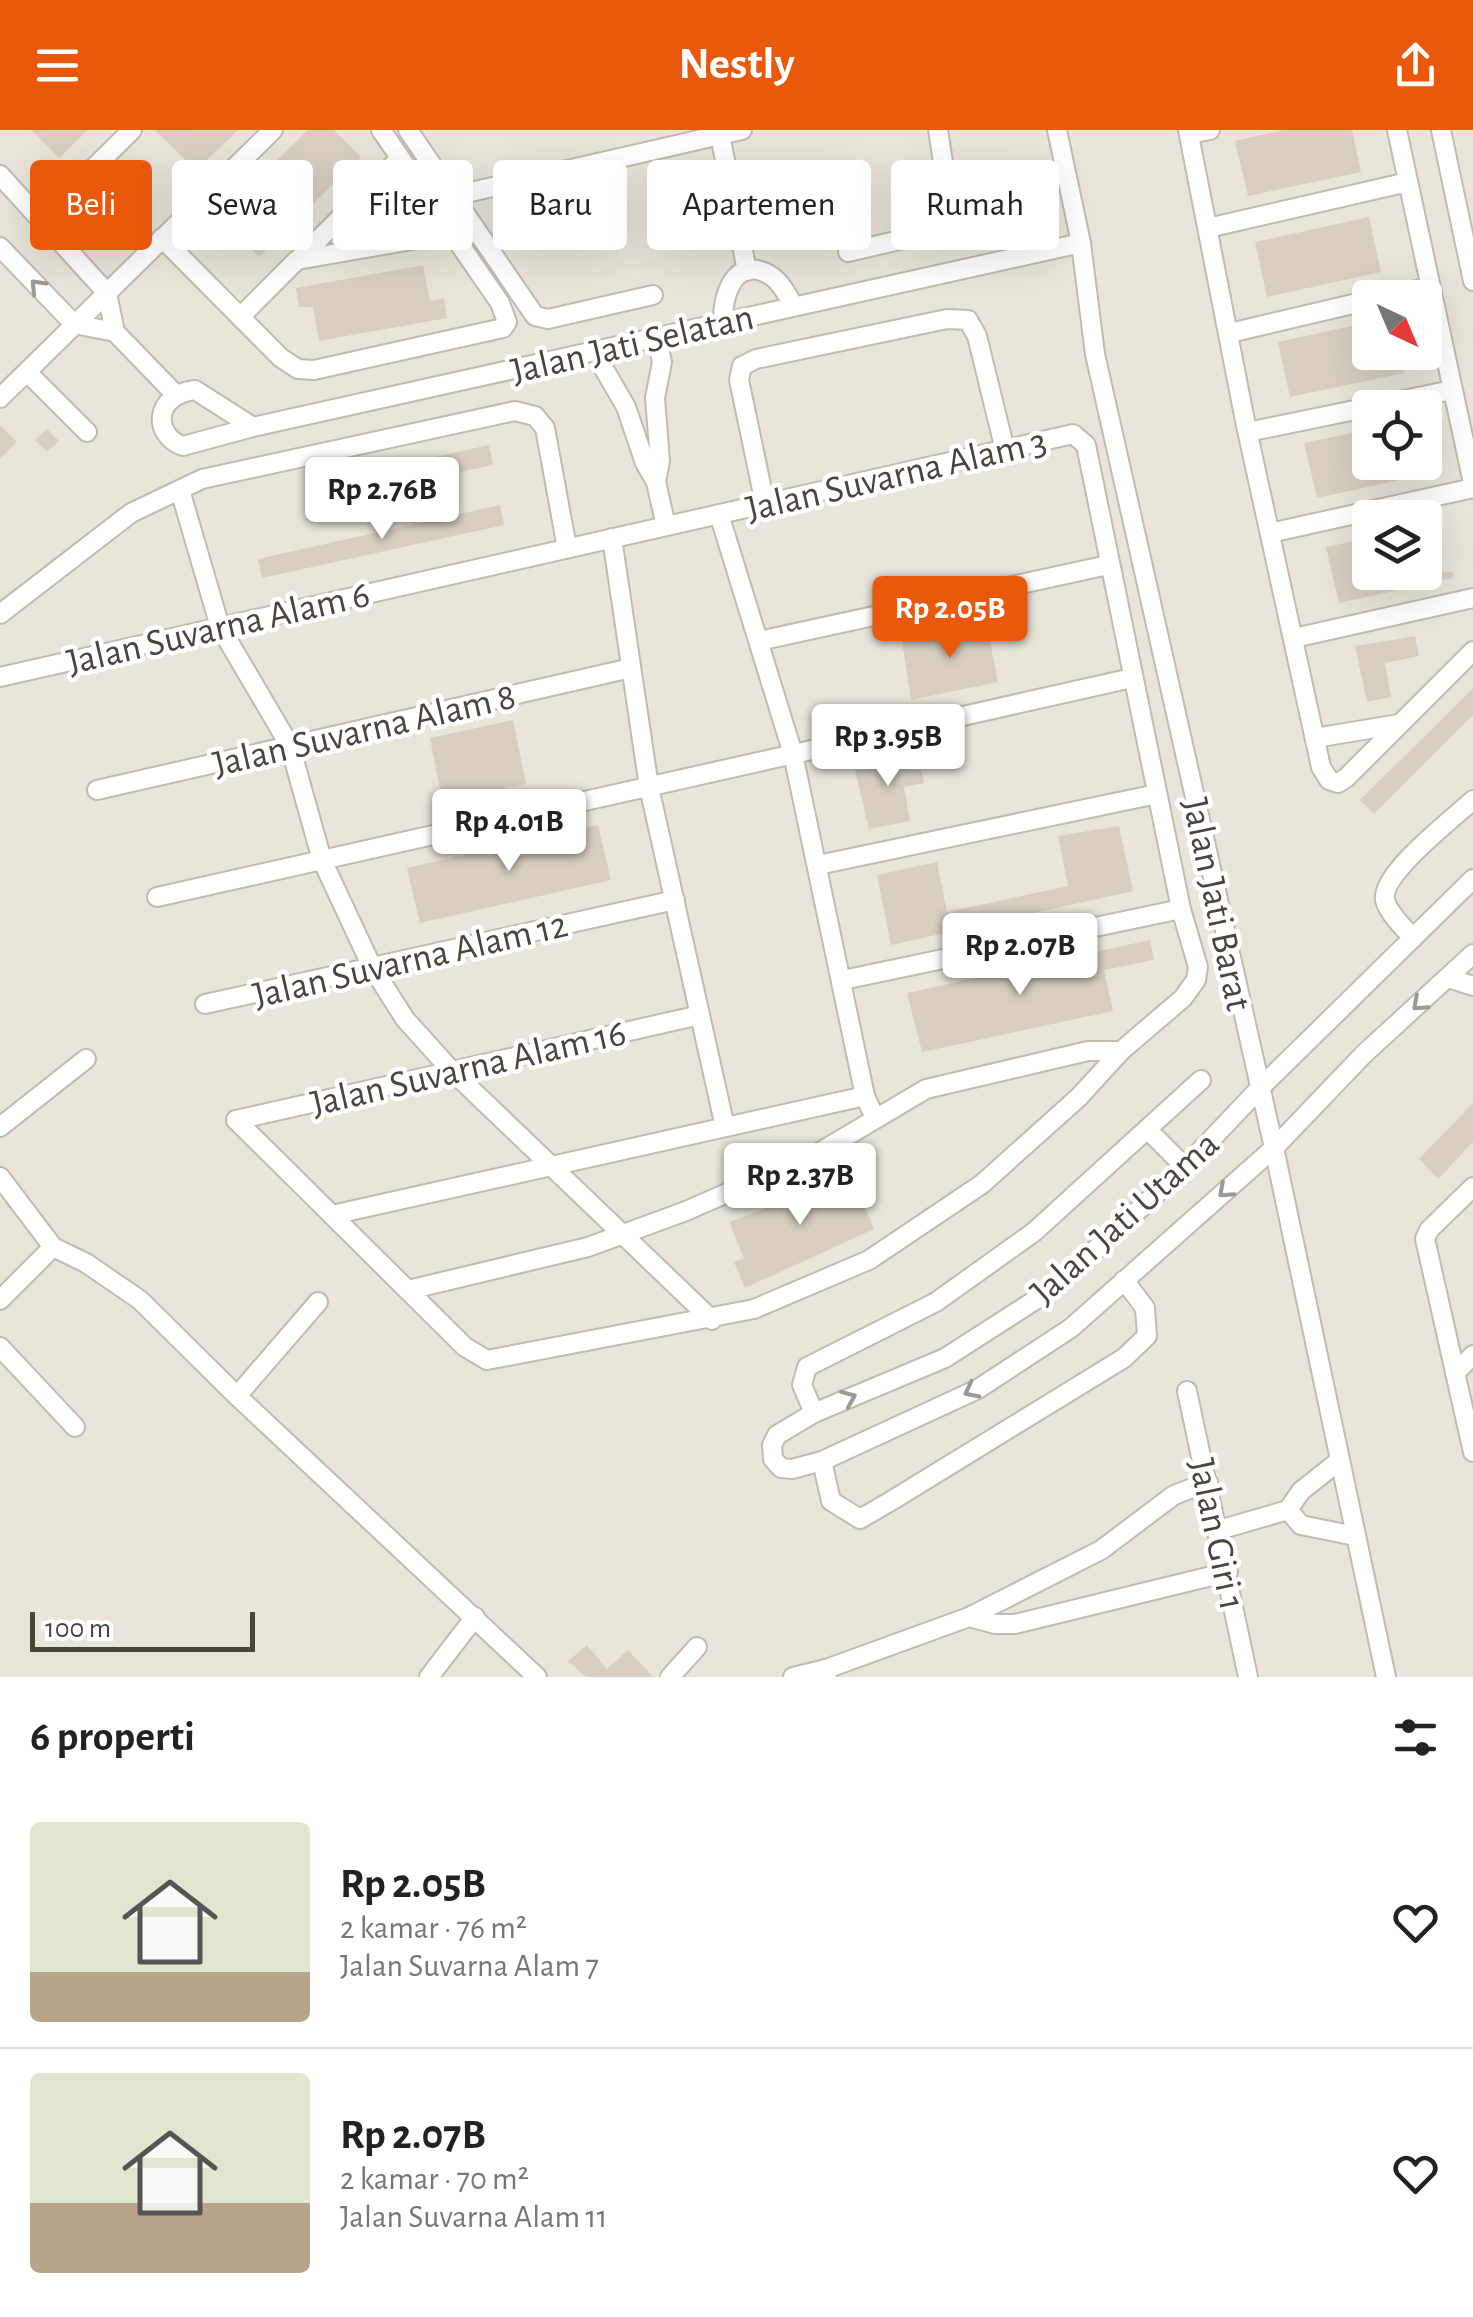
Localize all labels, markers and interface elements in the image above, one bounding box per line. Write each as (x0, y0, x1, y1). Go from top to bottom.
icon: menu (30, 38, 85, 93)
icon: share (1388, 38, 1443, 93)
text: Nestly (678, 42, 795, 87)
chip: Beli (30, 160, 152, 250)
chip: Sewa (172, 160, 313, 250)
chip: Filter (333, 160, 473, 250)
chip: Baru (493, 160, 627, 250)
chip: Apartemen (647, 160, 871, 250)
chip: Rumah (891, 160, 1059, 250)
one-way arrow (31, 279, 49, 297)
north arrow (1352, 280, 1442, 370)
map controls (1352, 280, 1442, 590)
street label: Jalan Jati Selatan (507, 299, 757, 391)
button: locate (1352, 390, 1442, 480)
street label: Jalan Suvarna Alam 3 (743, 423, 1050, 529)
pin: Rp 2.76B (279, 457, 485, 542)
text: Rp 2.76B (327, 473, 437, 505)
button: layers (1352, 500, 1442, 590)
street label: Jalan Suvarna Alam 6 (64, 576, 373, 682)
pin: Rp 2.05B (847, 576, 1053, 661)
text: Rp 2.05B (894, 592, 1006, 624)
street label: Jalan Suvarna Alam 8 (209, 678, 519, 784)
pin: Rp 3.95B (785, 704, 991, 789)
text: Rp 3.95B (834, 720, 942, 752)
pin: Rp 4.01B (406, 789, 612, 874)
street label: Jalan Jati Barat (1175, 795, 1257, 1014)
text: Rp 4.01B (454, 805, 564, 837)
street label: Jalan Suvarna Alam 12 (249, 906, 571, 1016)
pin: Rp 2.07B (917, 913, 1123, 998)
text: Rp 2.07B (964, 929, 1076, 961)
one-way arrow (1412, 993, 1431, 1011)
street label: Jalan Suvarna Alam 16 (307, 1014, 630, 1124)
street label: Jalan Jati Utama (1024, 1125, 1227, 1312)
pin: Rp 2.37B (697, 1143, 903, 1228)
text: Rp 2.37B (746, 1159, 854, 1191)
one-way arrow (1218, 1179, 1237, 1197)
one-way arrow (963, 1379, 981, 1398)
one-way arrow (839, 1390, 857, 1410)
street label: Jalan Giri 1 (1181, 1455, 1251, 1614)
scale bar (30, 1607, 255, 1652)
text: 100 m (45, 1615, 111, 1643)
icon: filters (1388, 1710, 1443, 1765)
text: 6 properti (30, 1716, 195, 1758)
icon: home (110, 1862, 230, 1982)
text: Rp 2.05B (340, 1863, 486, 1905)
icon: heart (1388, 1895, 1443, 1950)
text: 2 kamar · 76 m² (340, 1912, 527, 1944)
text: Jalan Suvarna Alam 7 (340, 1950, 599, 1982)
icon: home (110, 2113, 230, 2233)
text: Rp 2.07B (340, 2114, 486, 2156)
icon: heart (1388, 2146, 1443, 2201)
text: 2 kamar · 70 m² (340, 2163, 529, 2195)
text: Jalan Suvarna Alam 11 (340, 2201, 607, 2233)

